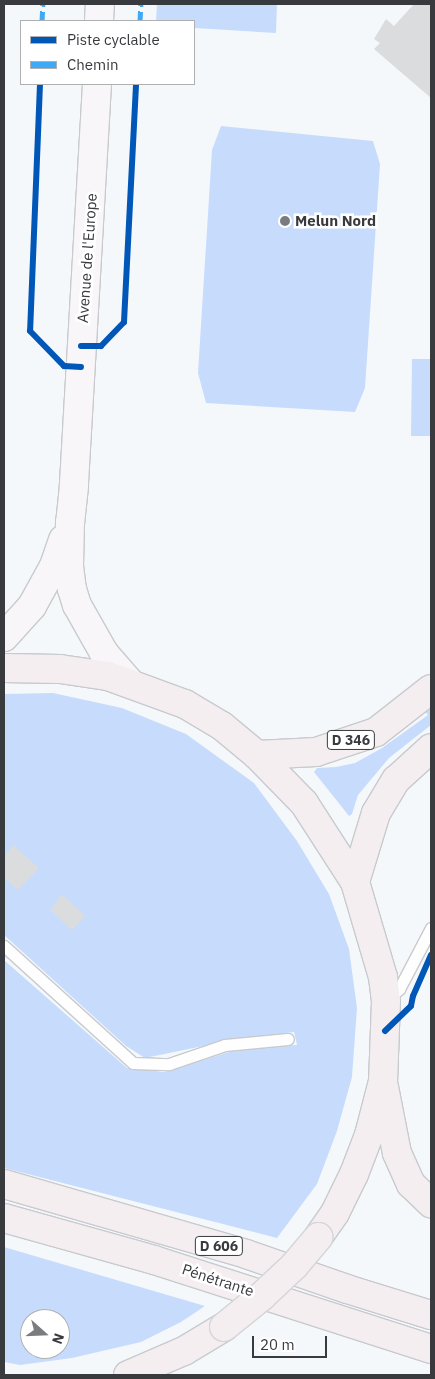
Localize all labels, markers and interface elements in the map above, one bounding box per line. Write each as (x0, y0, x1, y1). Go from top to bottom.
legend (20, 20, 195, 85)
text: Piste cyclable (67, 30, 160, 49)
text: Chemin (67, 55, 118, 74)
street label: Avenue de l'Europe (73, 193, 101, 323)
place label: Melun Nord (295, 212, 376, 230)
marker: Melun Nord (279, 215, 291, 227)
road number: D 346 (326, 728, 376, 752)
road number: D 606 (194, 1234, 244, 1258)
street label: Pénétrante (180, 1260, 256, 1300)
north arrow (20, 1309, 70, 1359)
scale bar (255, 1326, 330, 1358)
text: N (48, 1331, 68, 1347)
text: 20 m (260, 1335, 295, 1354)

